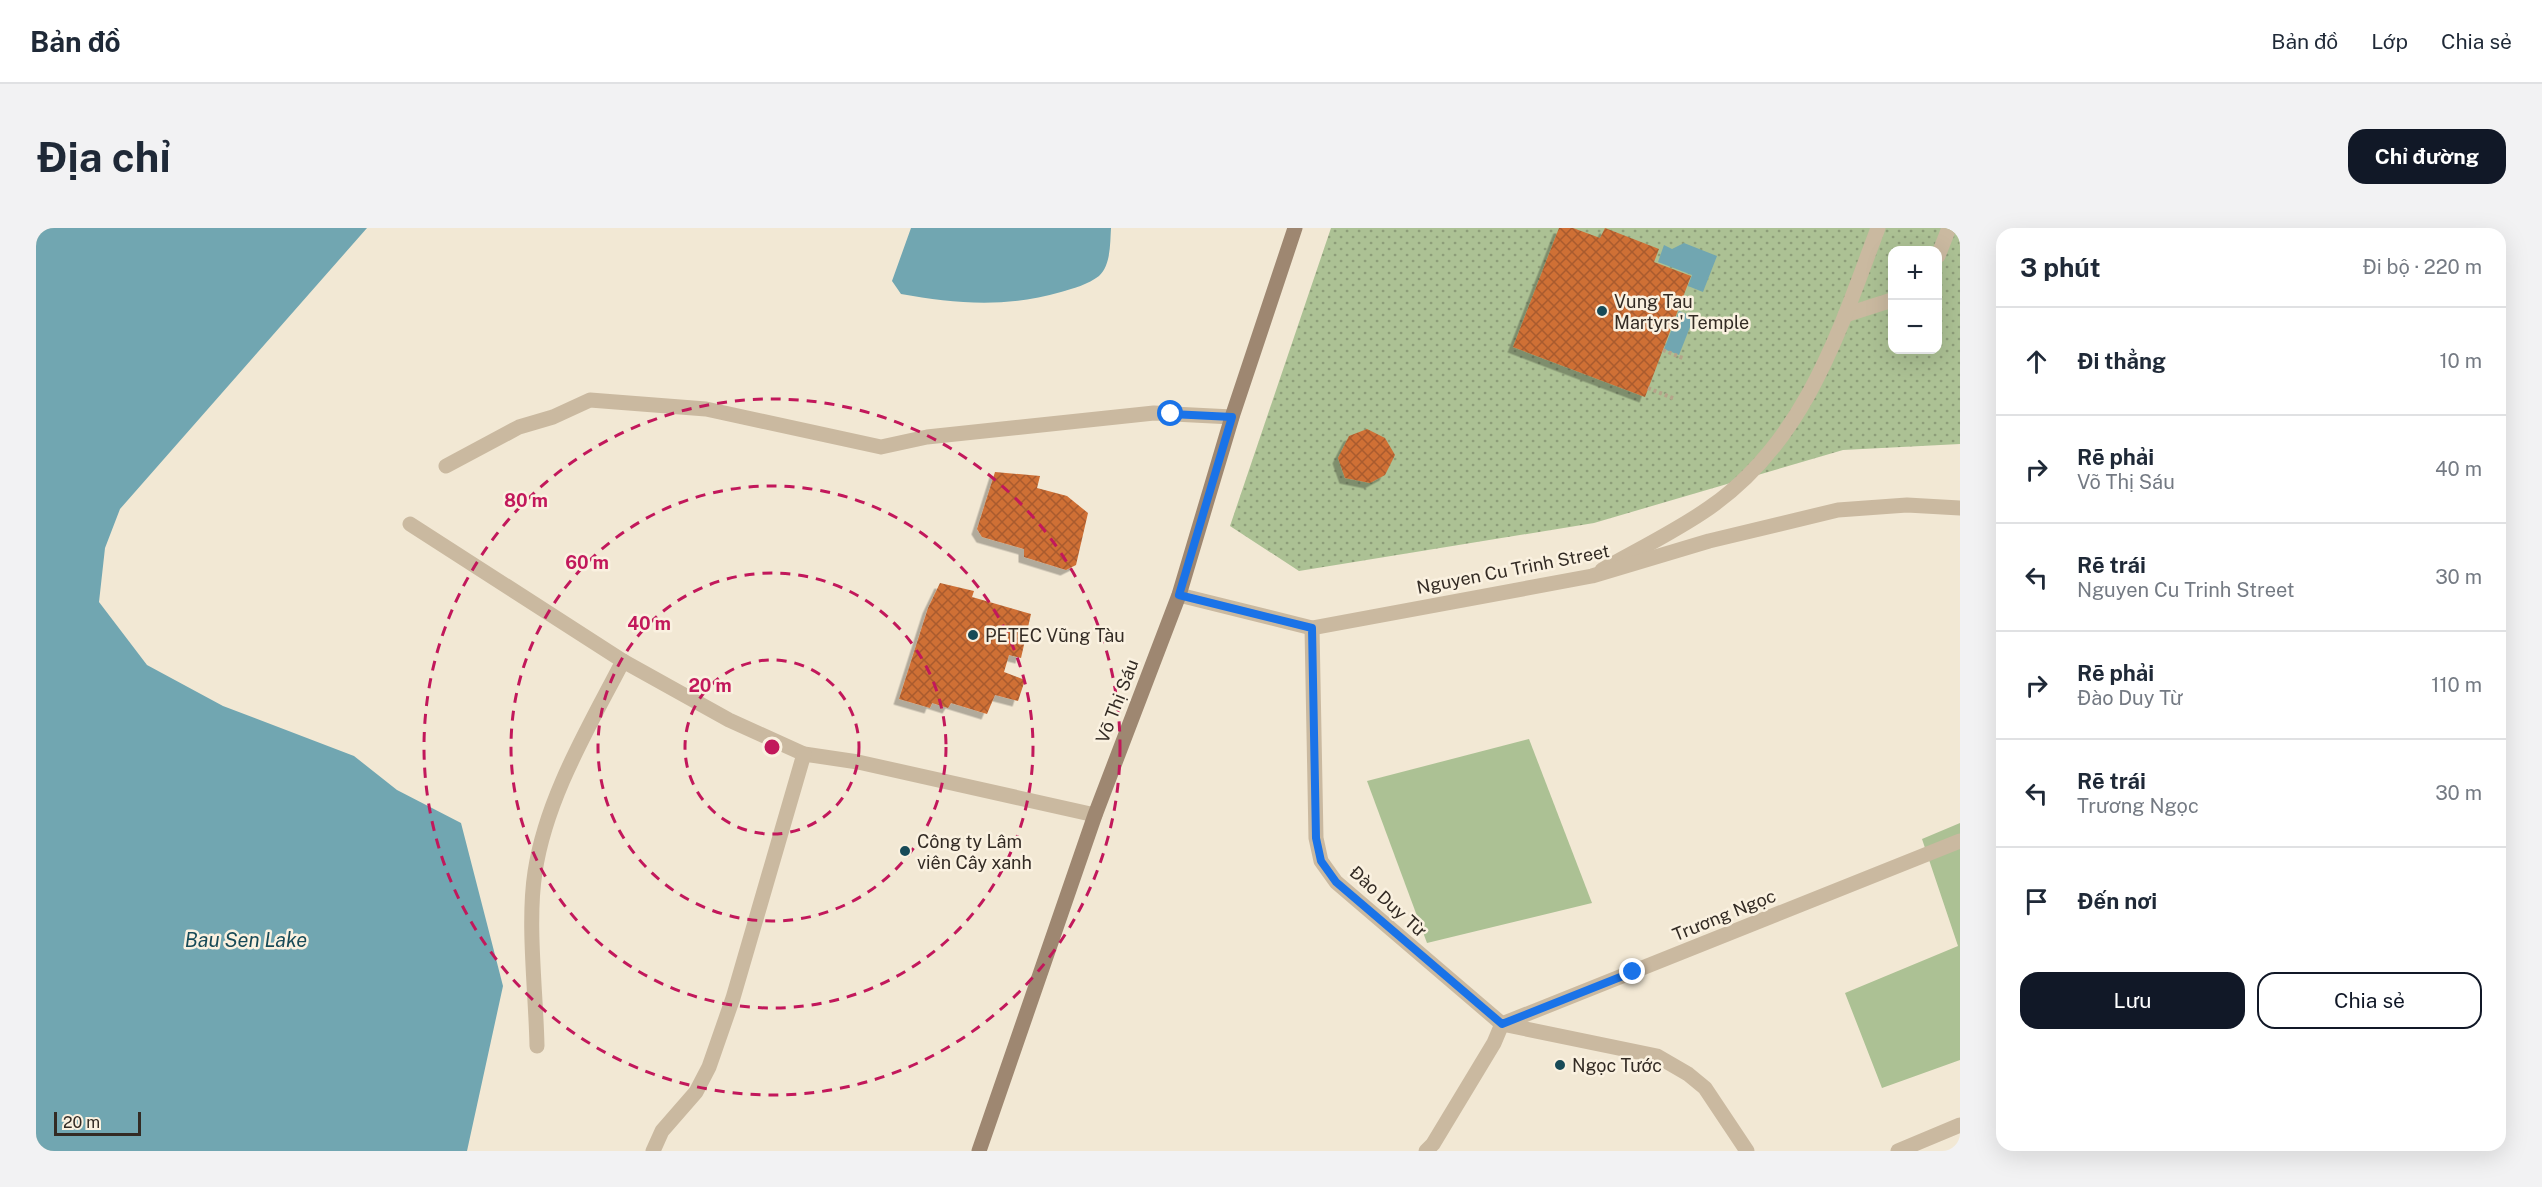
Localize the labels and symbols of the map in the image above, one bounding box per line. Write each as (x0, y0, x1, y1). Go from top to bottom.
place label: Vung Tau Martyrs' Temple (1614, 291, 1749, 333)
marker: Vung Tau Martyrs' Temple (1595, 304, 1609, 318)
route start (1157, 400, 1183, 426)
text: 80 m (504, 490, 548, 511)
street label: Nguyen Cu Trinh Street (1415, 540, 1611, 598)
text: 60 m (565, 552, 609, 573)
text: 40 m (627, 613, 671, 634)
place label: PETEC Vũng Tàu (985, 625, 1125, 646)
marker: PETEC Vũng Tàu (966, 628, 980, 642)
street label: Võ Thị Sáu (1091, 656, 1143, 746)
text: 20 m (688, 675, 732, 696)
centre of rings (762, 737, 782, 757)
place label: Công ty Lâm viên Cây xanh (917, 831, 1032, 873)
marker: Công ty Lâm viên Cây xanh (898, 844, 912, 858)
street label: Đào Duy Từ (1346, 861, 1431, 941)
street label: Trương Ngọc (1669, 885, 1779, 945)
water label: Bau Sen Lake (185, 928, 307, 952)
route end (1619, 958, 1645, 984)
place label: Ngọc Tước (1572, 1055, 1662, 1076)
marker: Ngọc Tước (1553, 1058, 1567, 1072)
scale bar (54, 1109, 141, 1136)

